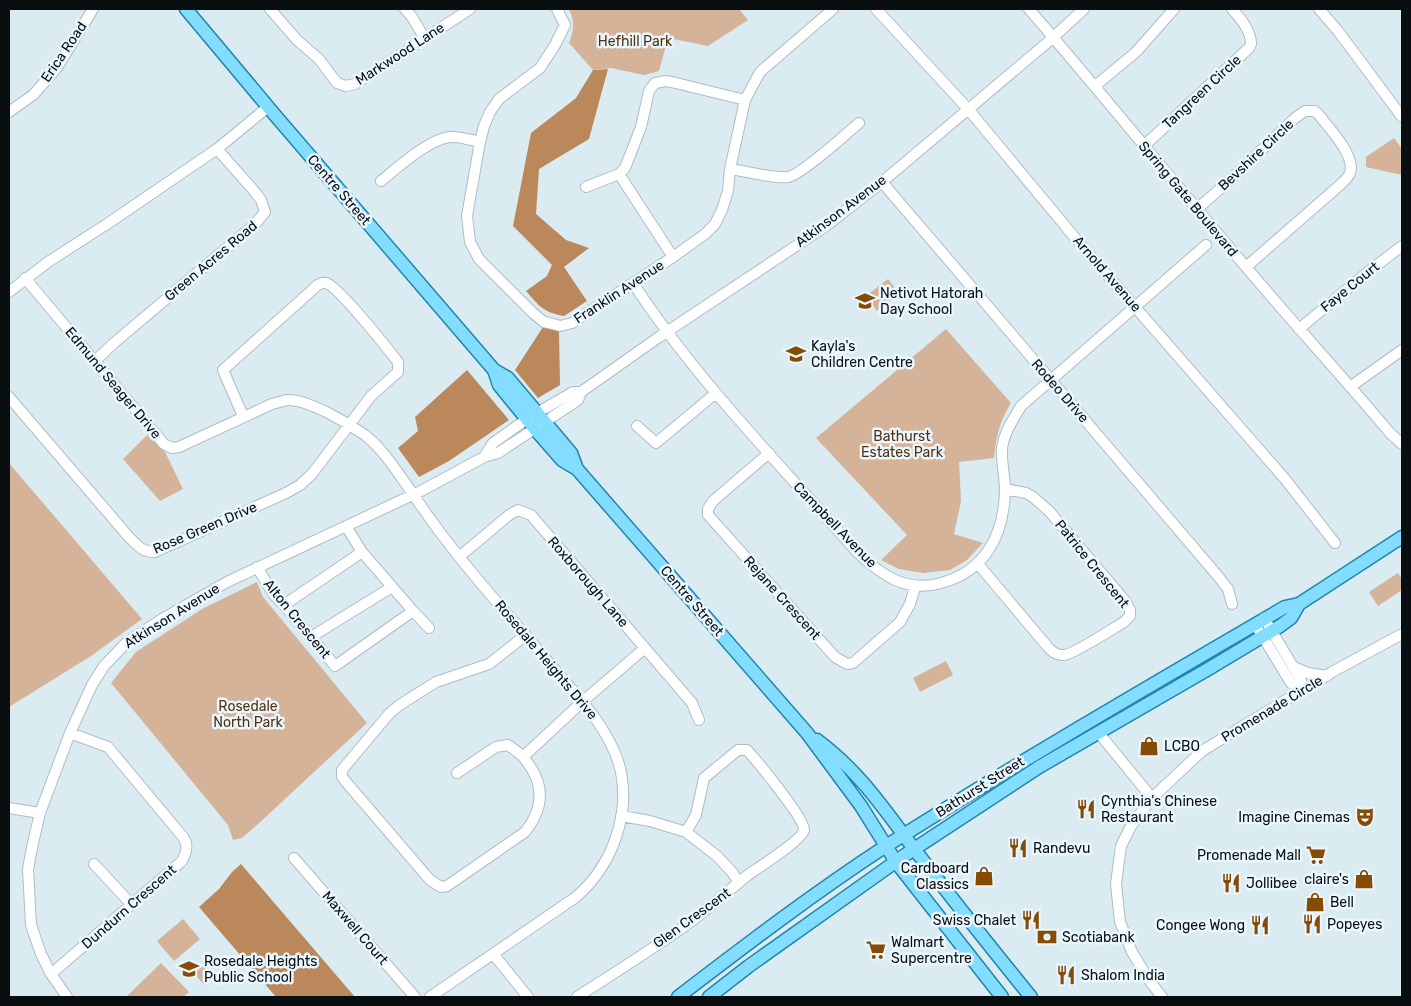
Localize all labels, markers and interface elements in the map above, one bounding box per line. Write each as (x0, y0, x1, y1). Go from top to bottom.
street label: Erica Road (38, 19, 90, 85)
street label: Markwood Lane (353, 19, 448, 89)
park label: Hefhill Park (598, 33, 673, 50)
street label: Tangreen Circle (1159, 51, 1245, 133)
street label: Bevshire Circle (1215, 116, 1297, 194)
street label: Spring Gate Boulevard (1135, 138, 1241, 260)
street label: Centre Street (304, 151, 375, 229)
street label: Atkinson Avenue (792, 171, 890, 251)
street label: Green Acres Road (161, 217, 261, 305)
street label: Arnold Avenue (1069, 233, 1145, 316)
street label: Franklin Avenue (571, 256, 667, 327)
street label: Faye Court (1317, 258, 1383, 316)
place label: Netivot Hatorah Day School (880, 285, 983, 318)
school or university icon: Netivot Hatorah Day School (854, 290, 876, 312)
street label: Edmund Seager Drive (61, 324, 165, 442)
place label: Kayla's Children Centre (811, 338, 913, 371)
school or university icon: Kayla's Children Centre (785, 343, 807, 365)
street label: Rodeo Drive (1028, 356, 1092, 426)
park label: Bathurst Estates Park (861, 428, 944, 461)
street label: Campbell Avenue (790, 478, 880, 572)
street label: Rose Green Drive (150, 498, 260, 558)
street label: Patrice Crescent (1051, 516, 1133, 612)
street label: Roxborough Lane (544, 533, 632, 631)
street label: Rejane Crescent (740, 553, 824, 644)
street label: Centre Street (657, 562, 728, 640)
street label: Alton Crescent (260, 576, 334, 662)
street label: Atkinson Avenue (121, 580, 223, 652)
street label: Rosedale Heights Drive (491, 597, 601, 723)
street label: Promenade Circle (1218, 672, 1326, 746)
park label: Rosedale North Park (213, 698, 284, 731)
shop icon: LCBO (1138, 735, 1160, 757)
place label: LCBO (1164, 738, 1200, 755)
street label: Bathurst Street (933, 753, 1028, 821)
place label: Cynthia's Chinese Restaurant (1101, 793, 1217, 826)
restaurant icon: Cynthia's Chinese Restaurant (1075, 798, 1097, 820)
theatre icon: Imagine Cinemas (1354, 806, 1376, 828)
place label: Imagine Cinemas (1238, 809, 1350, 826)
restaurant icon: Randevu (1007, 837, 1029, 859)
place label: Randevu (1033, 840, 1091, 857)
supermarket icon: Promenade Mall (1305, 844, 1327, 866)
place label: Promenade Mall (1197, 847, 1301, 864)
place label: Cardboard Classics (901, 860, 969, 893)
street label: Dundurn Crescent (78, 861, 180, 953)
shop icon: Cardboard Classics (973, 865, 995, 887)
shop icon: claire's (1353, 868, 1375, 890)
place label: claire's (1304, 871, 1349, 888)
restaurant icon: Jollibee (1220, 872, 1242, 894)
place label: Jollibee (1246, 875, 1297, 892)
street label: Glen Crescent (650, 884, 734, 952)
street label: Maxwell Court (318, 888, 392, 969)
shop icon: Bell (1304, 891, 1326, 913)
place label: Bell (1330, 894, 1354, 911)
restaurant icon: Swiss Chalet (1020, 909, 1042, 931)
place label: Swiss Chalet (933, 912, 1017, 929)
restaurant icon: Popeyes (1301, 913, 1323, 935)
restaurant icon: Congee Wong (1249, 914, 1271, 936)
place label: Popeyes (1327, 916, 1382, 933)
place label: Congee Wong (1156, 917, 1245, 934)
bank icon: Scotiabank (1036, 926, 1058, 948)
place label: Scotiabank (1062, 929, 1136, 946)
place label: Walmart Supercentre (891, 934, 972, 967)
supermarket icon: Walmart Supercentre (865, 939, 887, 961)
place label: Rosedale Heights Public School (204, 953, 317, 986)
school or university icon: Rosedale Heights Public School (178, 958, 200, 980)
restaurant icon: Shalom India (1055, 964, 1077, 986)
place label: Shalom India (1081, 967, 1165, 984)

